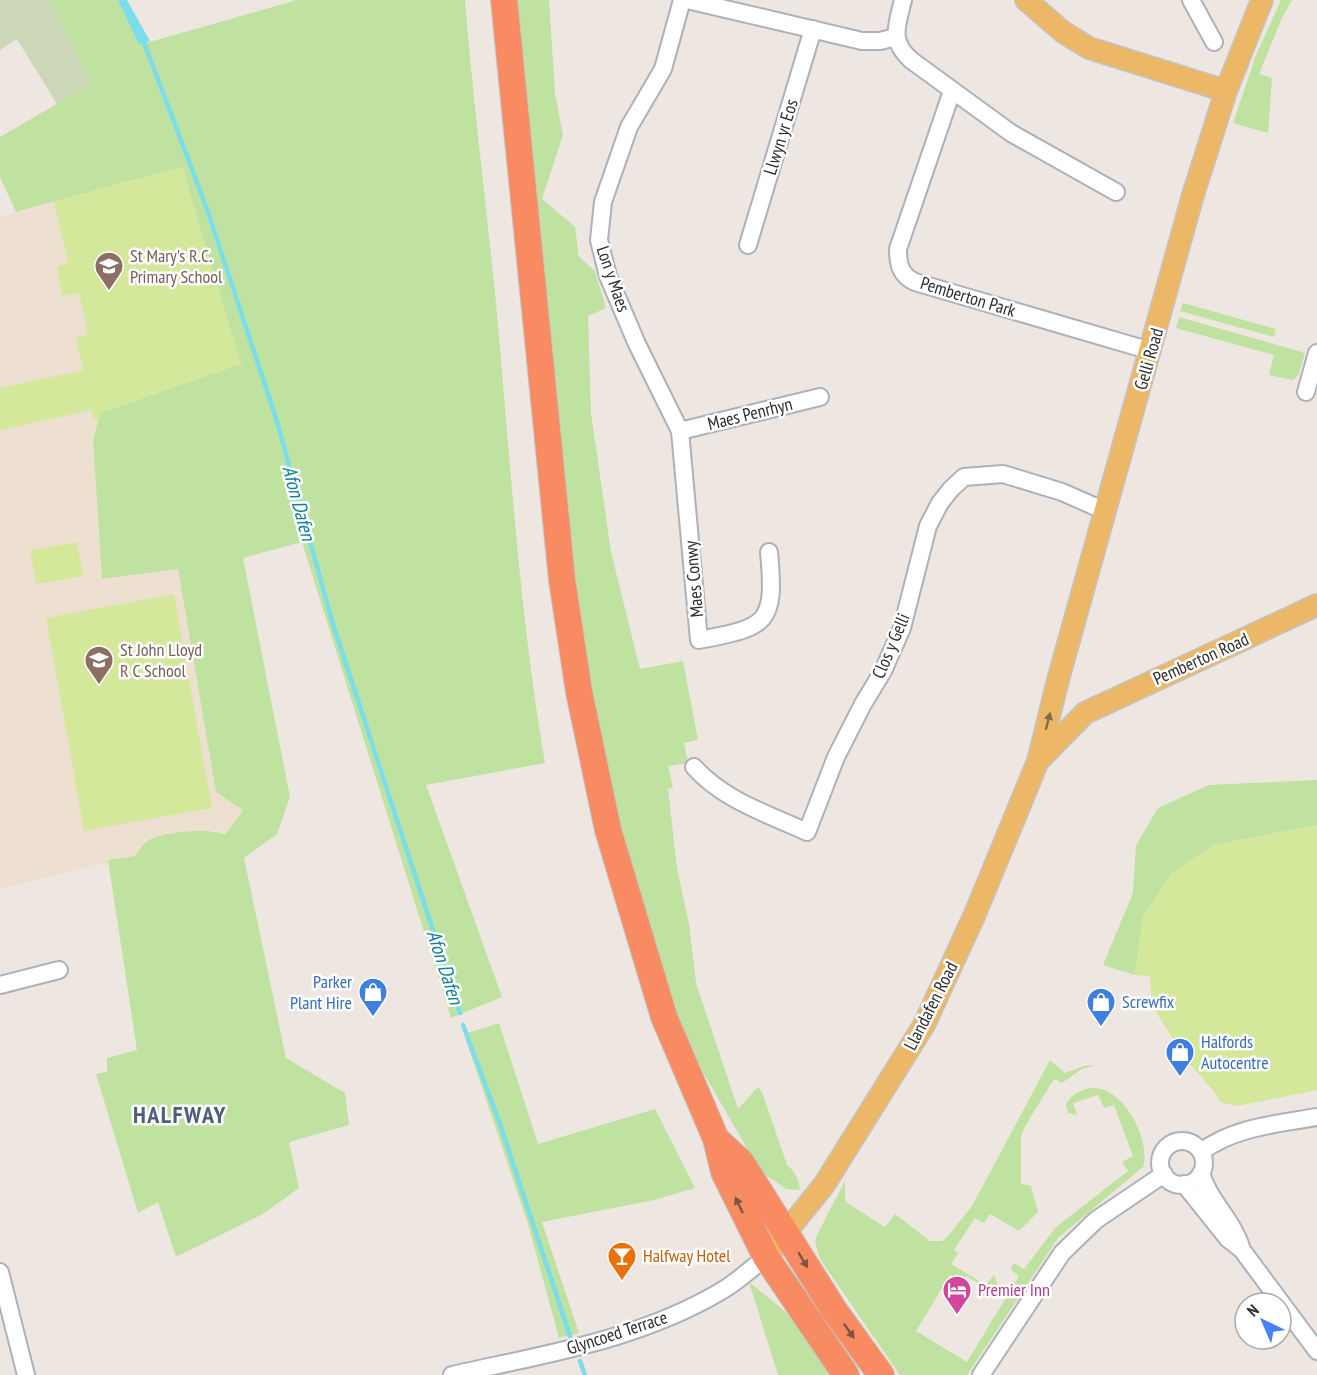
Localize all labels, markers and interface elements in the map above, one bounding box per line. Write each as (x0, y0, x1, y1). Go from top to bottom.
street label: Llwyn yr Eos (758, 96, 803, 177)
street label: Lon y Maes (591, 243, 635, 315)
place label: St Mary's R.C. Primary School (130, 244, 223, 288)
school or university icon: St Mary's R.C. Primary School (93, 250, 125, 292)
street label: Pemberton Park (918, 271, 1019, 322)
street label: Gelli Road (1129, 325, 1168, 392)
street label: Maes Penrhyn (705, 392, 795, 435)
water label: Afon Dafen (277, 463, 322, 545)
street label: Maes Conwy (679, 539, 708, 618)
street label: Clos y Gelli (867, 610, 915, 682)
street label: Pemberton Road (1149, 627, 1252, 690)
place label: St John Lloyd R C School (120, 638, 202, 682)
school or university icon: St John Lloyd R C School (83, 644, 115, 686)
one-way arrow (1044, 711, 1054, 730)
water label: Afon Dafen (421, 927, 470, 1009)
street label: Llandafen Road (898, 958, 963, 1054)
place label: Parker Plant Hire (290, 970, 352, 1014)
shop icon: Parker Plant Hire (357, 976, 389, 1018)
shop icon: Screwfix (1085, 986, 1117, 1028)
place label: Screwfix (1122, 990, 1175, 1013)
place label: Halfords Autocentre (1201, 1030, 1269, 1074)
shop icon: Halfords Autocentre (1164, 1036, 1196, 1078)
district label: HALFWAY (133, 1099, 227, 1130)
one-way arrow (734, 1196, 744, 1214)
bar icon: Halfway Hotel (606, 1240, 638, 1282)
place label: Halfway Hotel (643, 1244, 731, 1267)
one-way arrow (798, 1252, 809, 1268)
hotel icon: Premier Inn (941, 1274, 973, 1316)
place label: Premier Inn (978, 1278, 1050, 1301)
north arrow (1233, 1291, 1293, 1351)
text: N (1243, 1300, 1263, 1320)
street label: Glyncoed Terrace (564, 1305, 670, 1360)
one-way arrow (843, 1323, 855, 1339)

